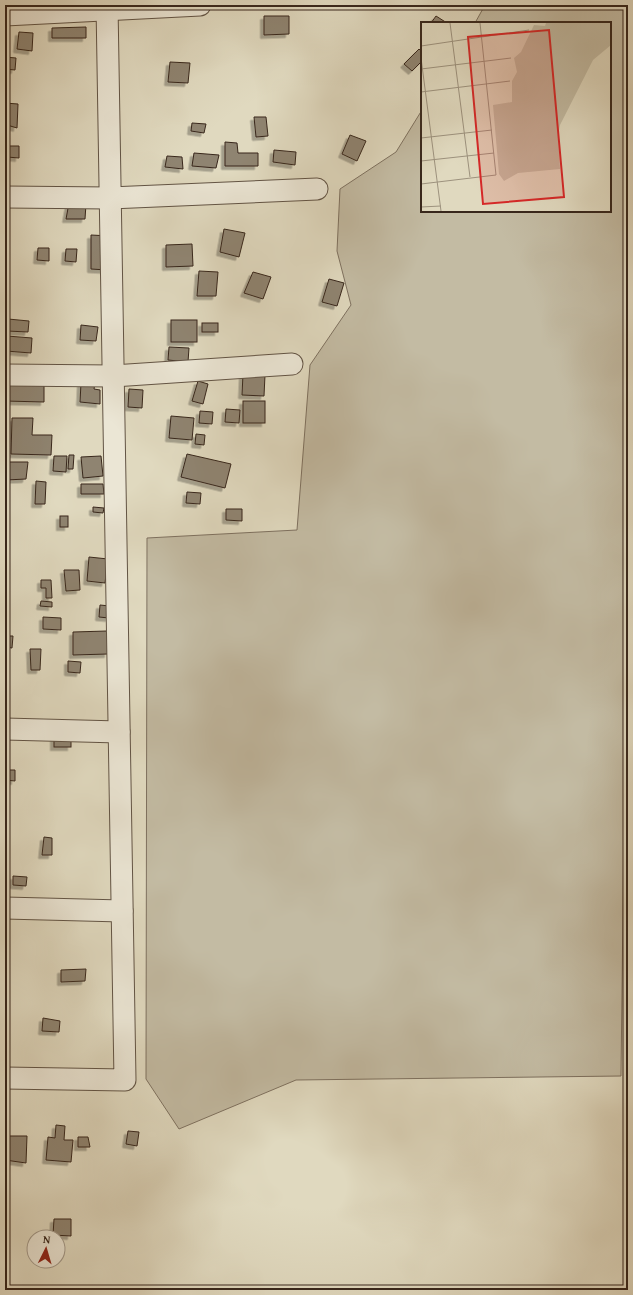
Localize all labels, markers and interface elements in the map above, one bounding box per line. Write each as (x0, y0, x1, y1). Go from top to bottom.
inset map (421, 22, 611, 212)
north arrow (26, 1229, 66, 1269)
text: N (43, 1231, 52, 1247)

